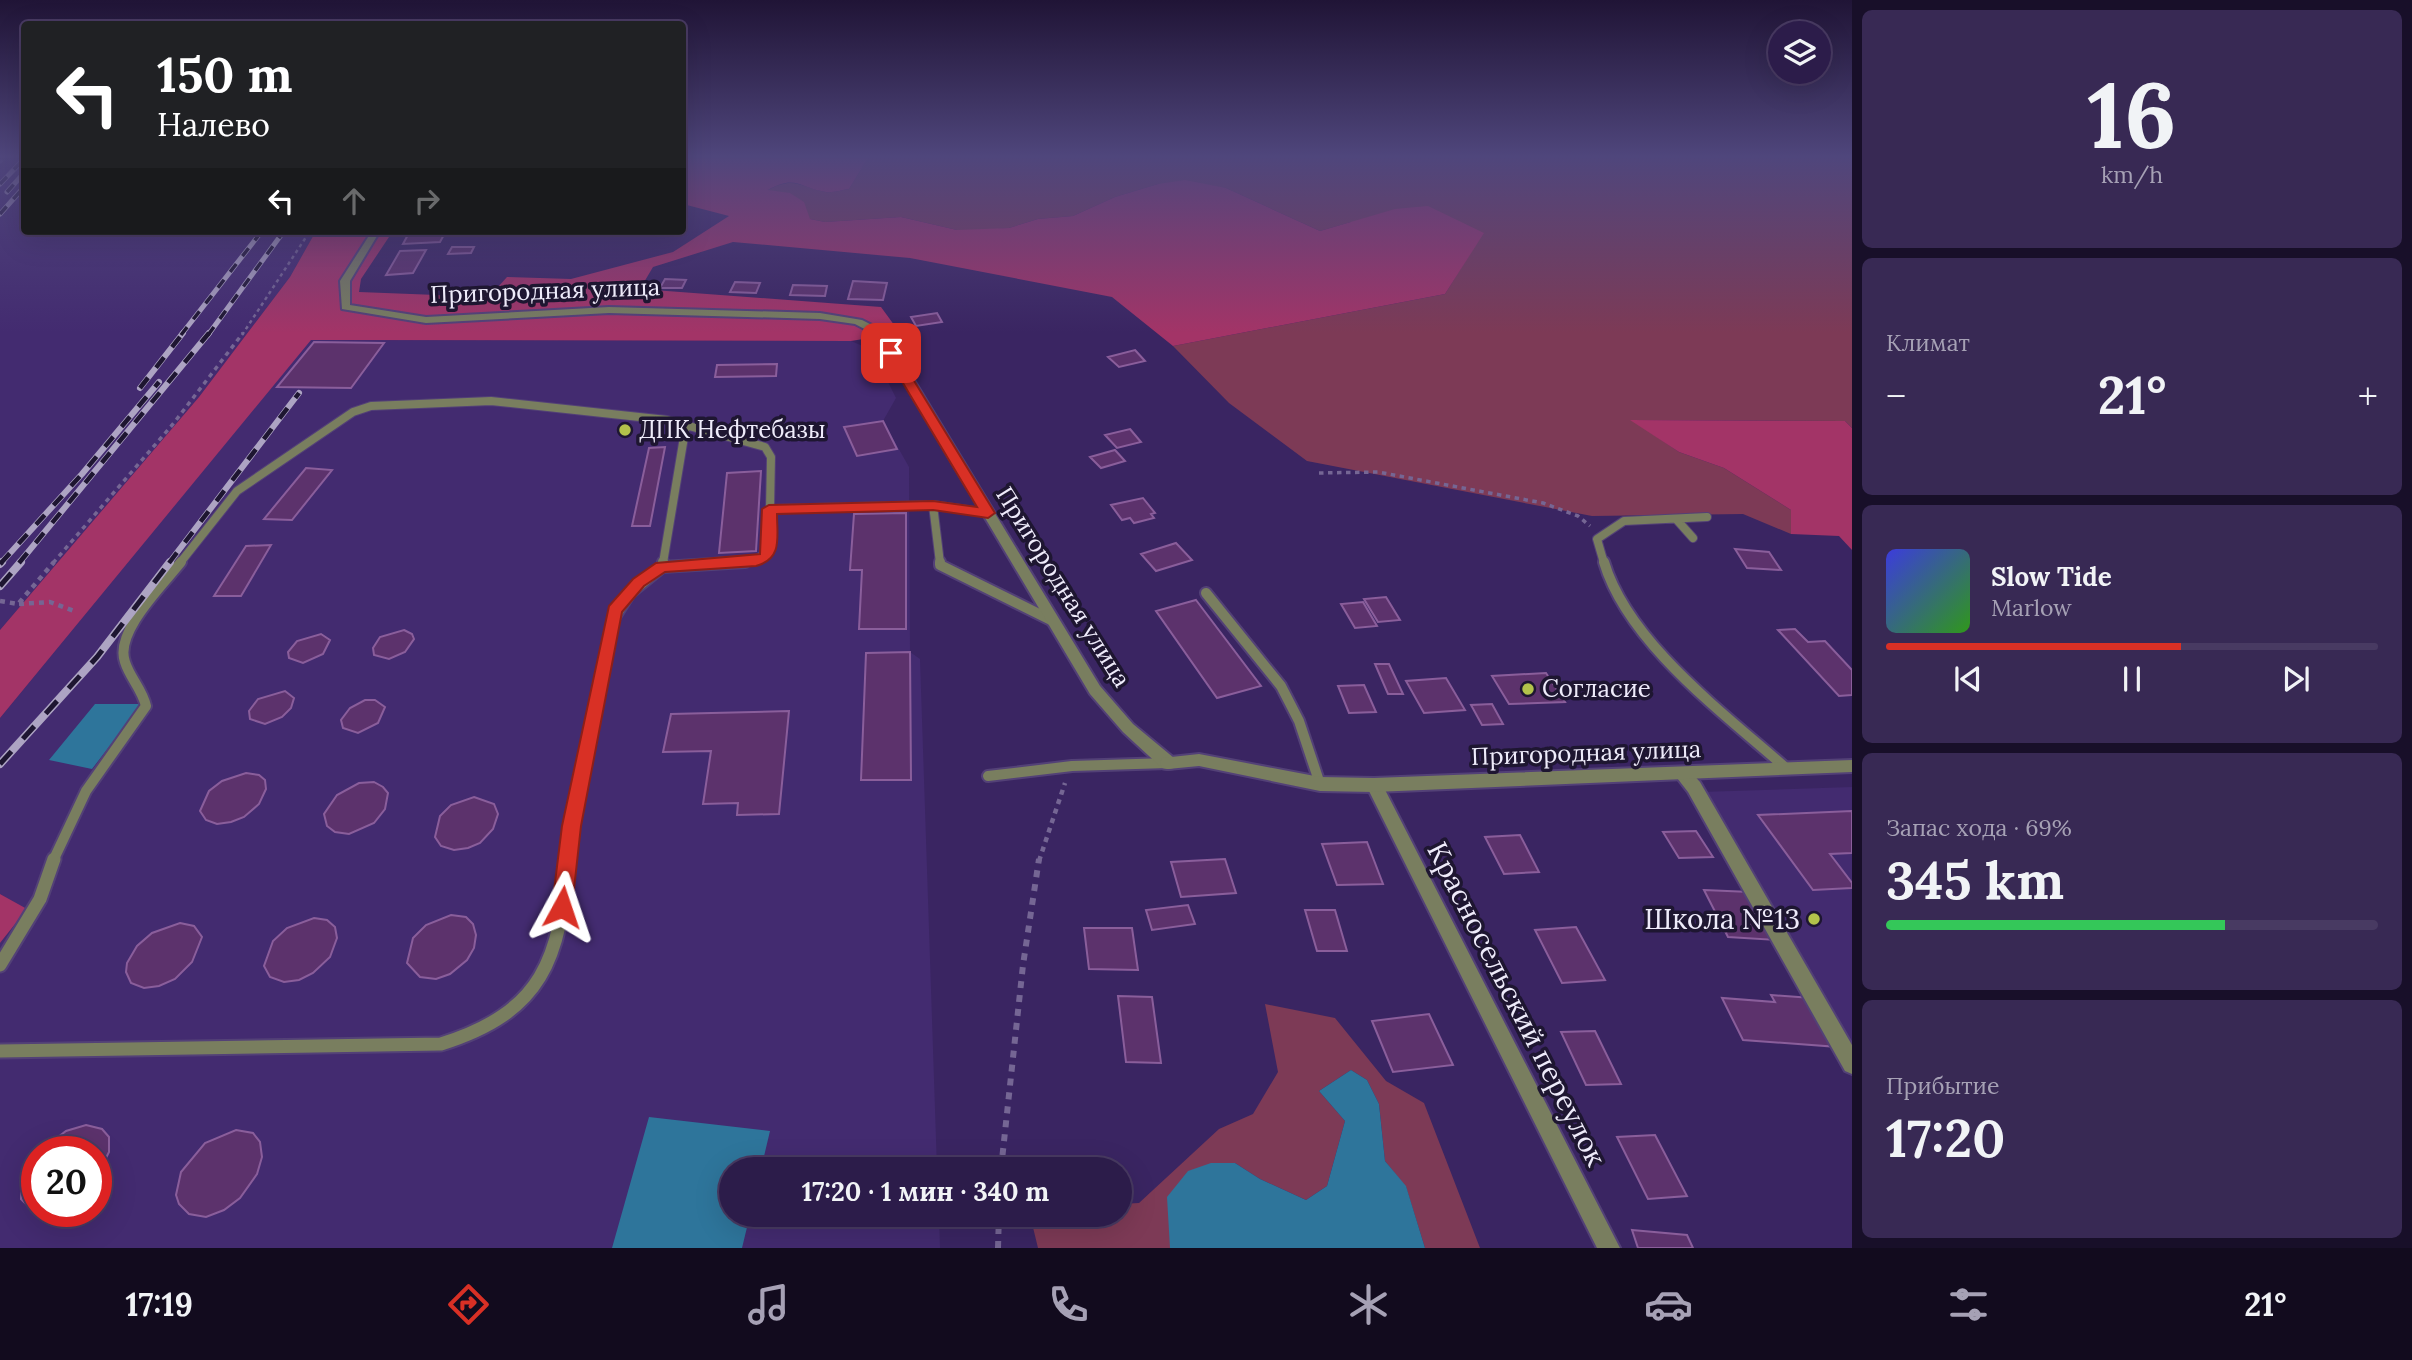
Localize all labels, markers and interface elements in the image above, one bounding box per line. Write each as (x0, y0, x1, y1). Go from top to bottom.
map controls (1768, 21, 1831, 84)
button: layers (1768, 21, 1831, 84)
text: 150 m (157, 43, 293, 105)
icon: left (42, 49, 133, 140)
text: 16 (2087, 56, 2177, 173)
text: Налево (157, 104, 270, 145)
text: km/h (2101, 160, 2163, 189)
icon: left (262, 182, 300, 220)
icon: ahead (335, 182, 373, 220)
icon: right (408, 182, 446, 220)
street label: Пригородная улица (429, 271, 661, 310)
pin (861, 323, 921, 383)
text: Климат (1886, 328, 1970, 357)
icon: arrive (872, 334, 910, 372)
text: 21° (2098, 362, 2166, 428)
text: − (1886, 372, 1906, 420)
text: + (2358, 372, 2378, 420)
place label: ДПК Нефтебазы (639, 414, 825, 445)
marker: ДПК Нефтебазы (617, 422, 633, 438)
street label: Пригородная улица (989, 481, 1138, 693)
text: Slow Tide (1991, 560, 2112, 593)
text: Marlow (1991, 593, 2072, 622)
icon: previous (1949, 660, 1987, 698)
icon: pause (2113, 660, 2151, 698)
icon: next (2277, 660, 2315, 698)
place label: Согласие (1542, 673, 1651, 704)
marker: Согласие (1520, 681, 1536, 697)
street label: Пригородная улица (1470, 733, 1702, 772)
text: Запас хода · 69% (1886, 813, 2072, 842)
street label: Красносельский переулок (1419, 836, 1615, 1172)
text: 345 km (1886, 847, 2064, 913)
position arrow (525, 870, 599, 944)
place label: Школа №13 (1644, 901, 1800, 937)
marker: Школа №13 (1806, 911, 1822, 927)
text: Прибытие (1886, 1071, 2000, 1100)
text: 17:20 (1886, 1105, 2005, 1171)
speed limit sign: 20 (21, 1136, 112, 1227)
text: 17:20 · 1 мин · 340 m (802, 1175, 1049, 1208)
icon: directions (444, 1280, 493, 1329)
icon: music (744, 1280, 793, 1329)
icon: phone (1044, 1280, 1093, 1329)
icon: climate (1344, 1280, 1393, 1329)
icon: car (1644, 1280, 1693, 1329)
icon: filters (1944, 1280, 1993, 1329)
text: 17:19 (126, 1284, 193, 1325)
text: 21° (2244, 1284, 2286, 1325)

